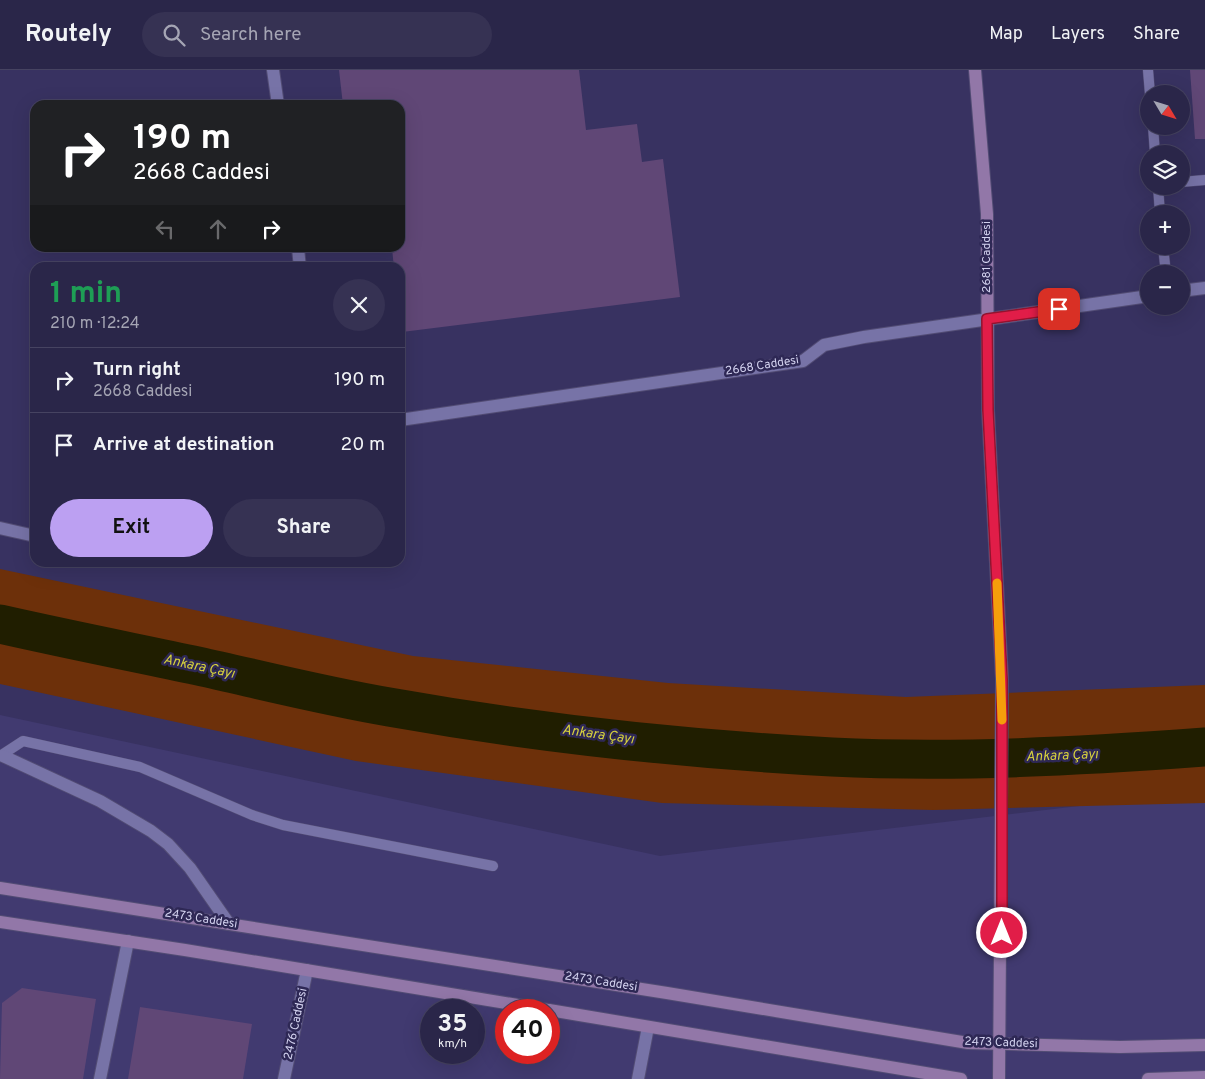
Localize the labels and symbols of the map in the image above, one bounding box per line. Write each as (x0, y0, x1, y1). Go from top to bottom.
north arrow (1140, 85, 1190, 135)
street label: 2681 Caddesi (979, 221, 995, 293)
pin (1038, 288, 1080, 330)
street label: 2668 Caddesi (724, 352, 800, 380)
water label: Ankara Çayı (162, 651, 237, 683)
water label: Ankara Çayı (561, 722, 636, 749)
water label: Ankara Çayı (1026, 746, 1099, 766)
street label: 2473 Caddesi (163, 905, 239, 933)
position arrow (975, 906, 1027, 958)
street label: 2473 Caddesi (563, 968, 639, 996)
street label: 2476 Caddesi (281, 987, 311, 1061)
speed limit sign: 40 (495, 999, 560, 1064)
street label: 2473 Caddesi (964, 1034, 1038, 1052)

